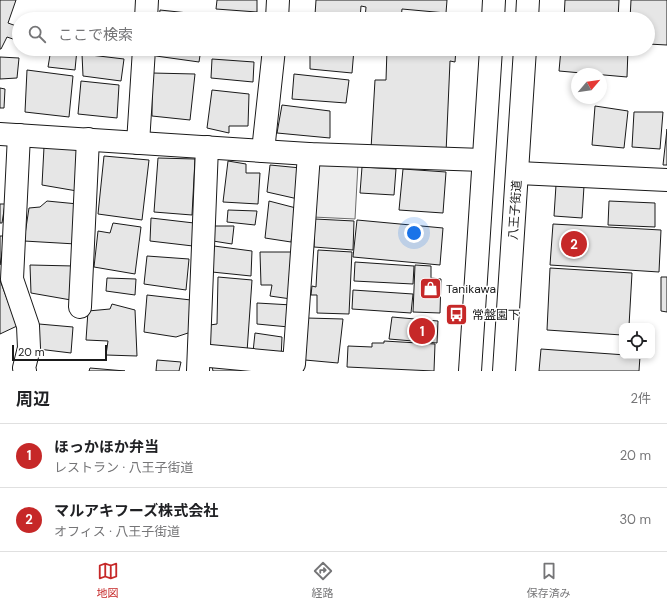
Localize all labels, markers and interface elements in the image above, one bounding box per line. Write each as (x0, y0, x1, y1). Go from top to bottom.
search box (12, 12, 655, 56)
icon: search (26, 23, 48, 45)
text: ここで検索 (58, 25, 133, 45)
north arrow (571, 68, 607, 104)
street label: 八王子街道 (505, 180, 525, 240)
your location (404, 223, 424, 243)
pin: 2 (561, 229, 587, 259)
shop icon: Tanikawa (417, 276, 443, 302)
place label: Tanikawa (446, 281, 496, 297)
bus stop icon: 常盤園下 (443, 302, 469, 328)
place label: 常盤園下 (472, 307, 520, 323)
pin: 1 (409, 316, 435, 346)
map controls (619, 323, 655, 359)
button: locate (619, 323, 655, 359)
scale bar (12, 343, 107, 362)
text: 20 m (18, 345, 44, 359)
text: 周辺 (16, 388, 50, 410)
text: 2件 (631, 390, 651, 407)
text: ほっかほか弁当 (54, 437, 159, 457)
text: 1 (27, 447, 31, 464)
text: 20 m (620, 447, 651, 464)
text: レストラン · 八王子街道 (54, 459, 194, 476)
text: マルアキフーズ株式会社 (54, 501, 218, 521)
text: 2 (25, 511, 33, 528)
text: 30 m (619, 511, 651, 528)
text: オフィス · 八王子街道 (54, 523, 180, 540)
tab: 地図 (97, 560, 119, 600)
tab: 経路 (312, 560, 334, 600)
tab: 保存済み (527, 560, 571, 600)

